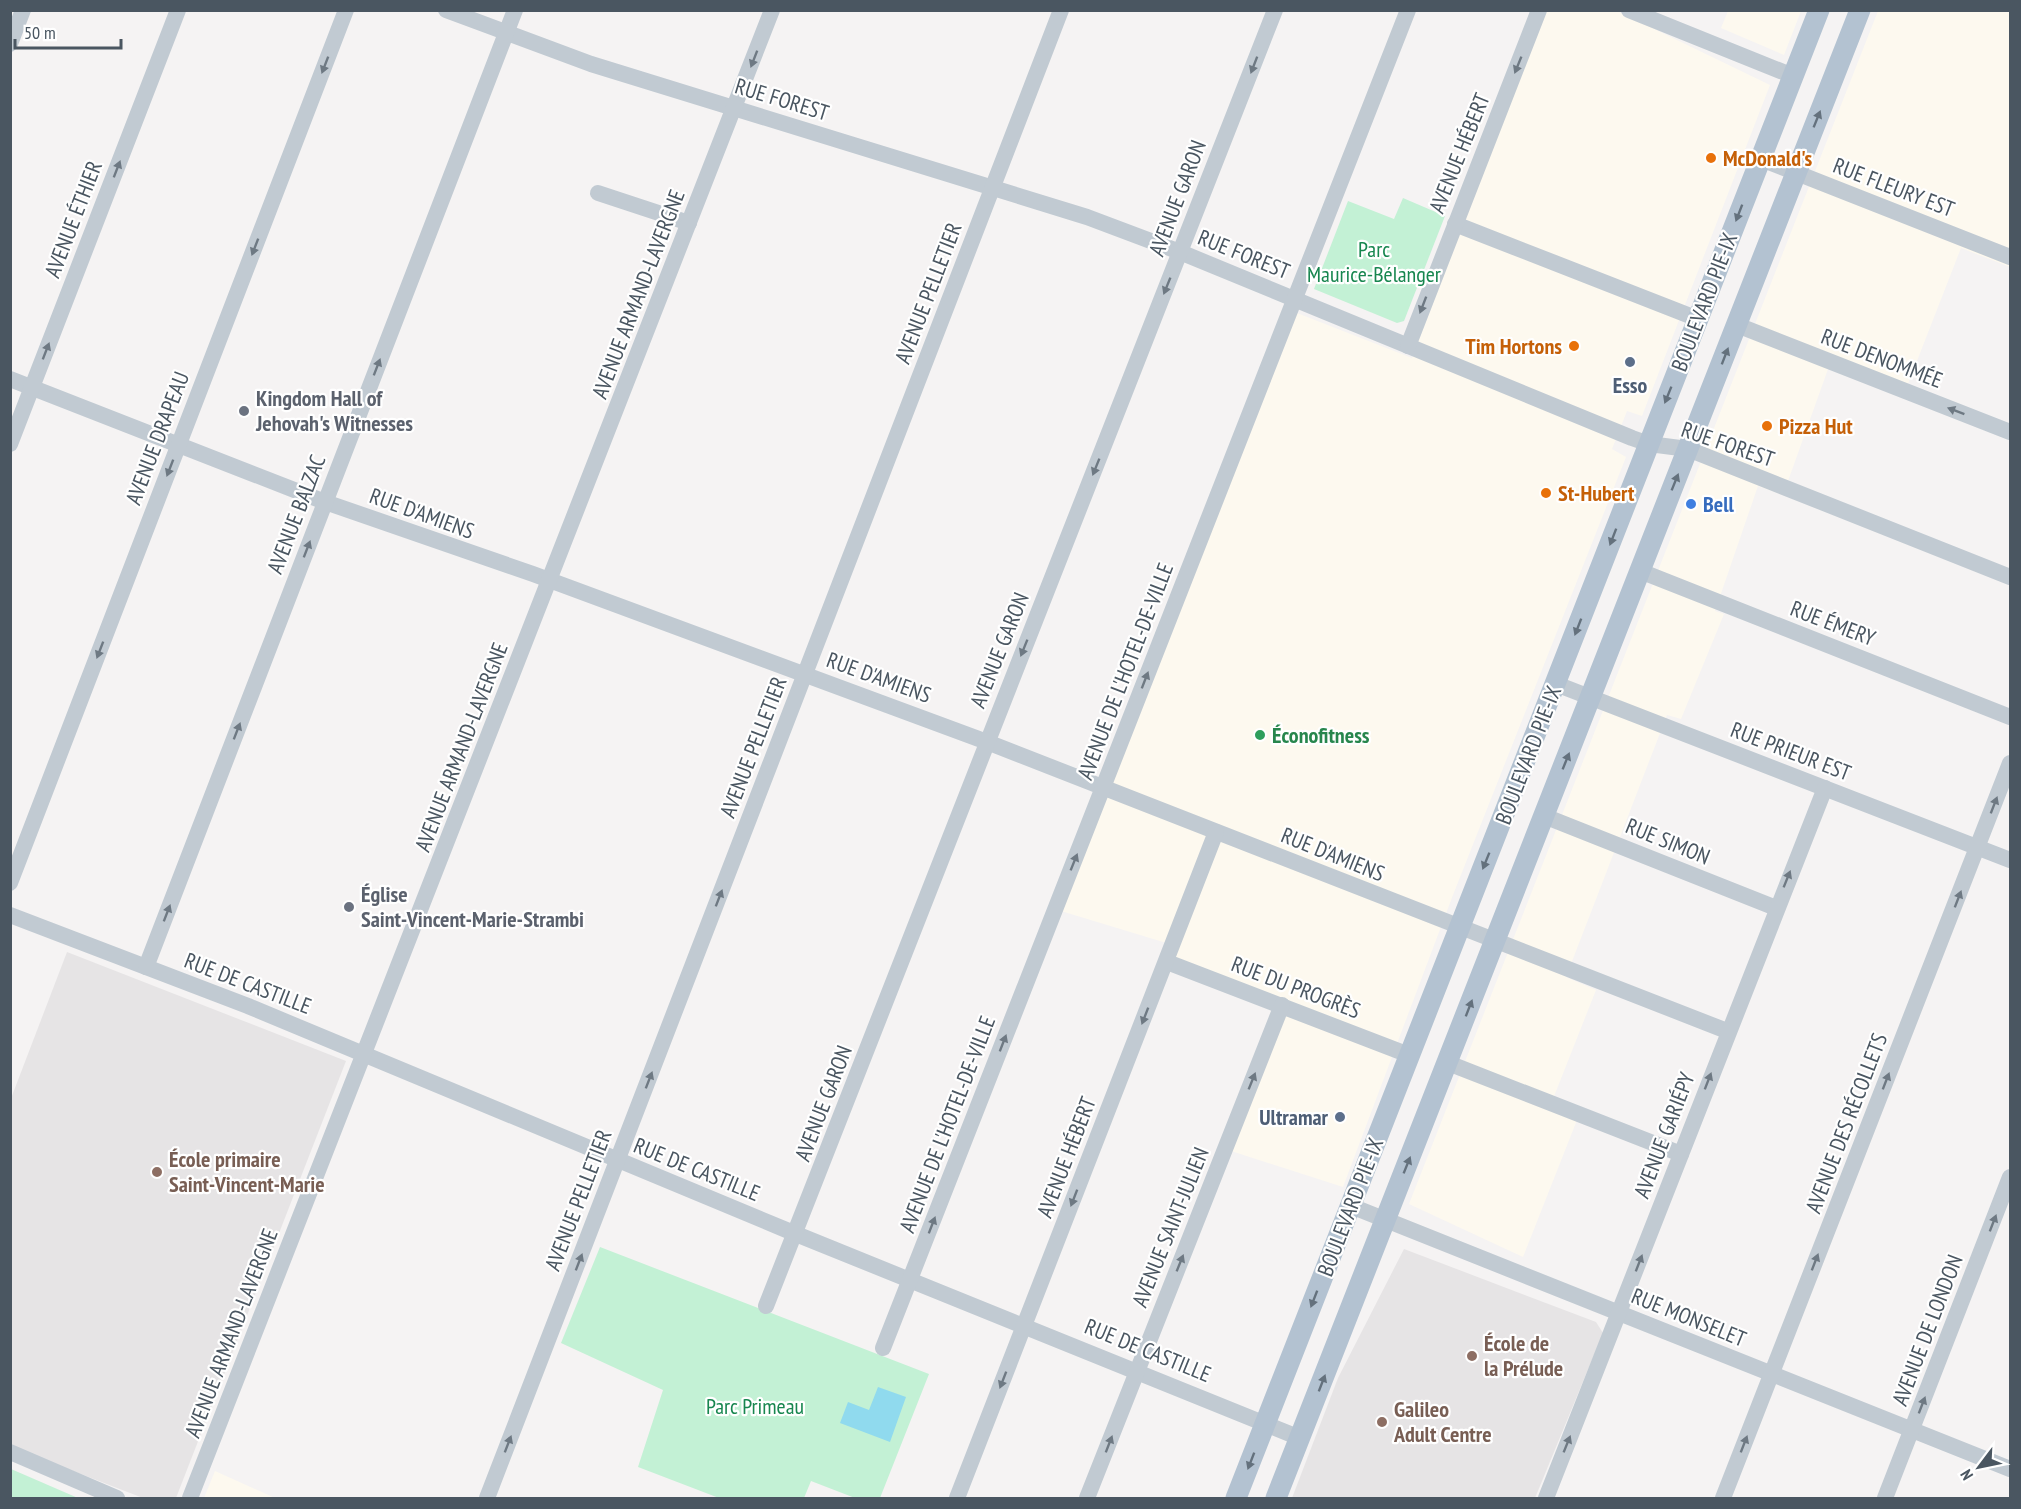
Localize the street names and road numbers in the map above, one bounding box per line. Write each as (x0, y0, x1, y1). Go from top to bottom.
street label: RUE FOREST (732, 71, 832, 127)
street label: AVENUE HÉBERT (1422, 89, 1496, 217)
street label: AVENUE GARON (1142, 136, 1212, 260)
street label: RUE FLEURY EST (1829, 151, 1959, 223)
street label: AVENUE ÉTHIER (38, 157, 108, 281)
street label: AVENUE ARMAND-LAVERGNE (585, 186, 691, 402)
street label: AVENUE PELLETIER (888, 219, 968, 367)
street label: RUE FOREST (1194, 223, 1294, 285)
street label: BOULEVARD PIE-IX (1665, 229, 1743, 375)
street label: RUE DENOMMÉE (1817, 322, 1947, 394)
street label: AVENUE DRAPEAU (119, 368, 195, 508)
street label: RUE FOREST (1678, 415, 1778, 473)
street label: AVENUE BALZAC (261, 451, 331, 577)
street label: RUE D'AMIENS (366, 481, 478, 545)
street label: AVENUE DE L'HOTEL-DE-VILLE (1071, 559, 1179, 783)
street label: AVENUE GARON (963, 588, 1035, 712)
street label: RUE ÉMERY (1787, 594, 1879, 652)
street label: AVENUE ARMAND-LAVERGNE (408, 639, 514, 855)
street label: RUE D'AMIENS (823, 645, 935, 709)
street label: AVENUE PELLETIER (713, 673, 793, 821)
street label: BOULEVARD PIE-IX (1489, 682, 1567, 828)
street label: RUE PRIEUR EST (1727, 715, 1855, 787)
street label: RUE SIMON (1622, 811, 1714, 871)
street label: RUE D'AMIENS (1277, 821, 1389, 887)
street label: RUE DE CASTILLE (181, 946, 315, 1020)
street label: RUE DU PROGRÈS (1228, 950, 1364, 1024)
street label: AVENUE DE L'HOTEL-DE-VILLE (893, 1012, 1001, 1236)
street label: AVENUE DES RÉCOLLETS (1799, 1029, 1893, 1217)
street label: AVENUE GARON (788, 1041, 858, 1165)
street label: AVENUE GARIÉPY (1627, 1068, 1701, 1202)
street label: AVENUE HÉBERT (1030, 1093, 1102, 1221)
street label: AVENUE PELLETIER (538, 1126, 618, 1274)
street label: RUE DE CASTILLE (630, 1131, 764, 1207)
street label: BOULEVARD PIE-IX (1311, 1134, 1389, 1280)
street label: AVENUE SAINT-JULIEN (1125, 1143, 1215, 1311)
street label: AVENUE ARMAND-LAVERGNE (178, 1225, 284, 1441)
street label: AVENUE DE LONDON (1885, 1251, 1969, 1409)
street label: RUE MONSELET (1628, 1281, 1751, 1353)
street label: RUE DE CASTILLE (1081, 1312, 1215, 1388)

